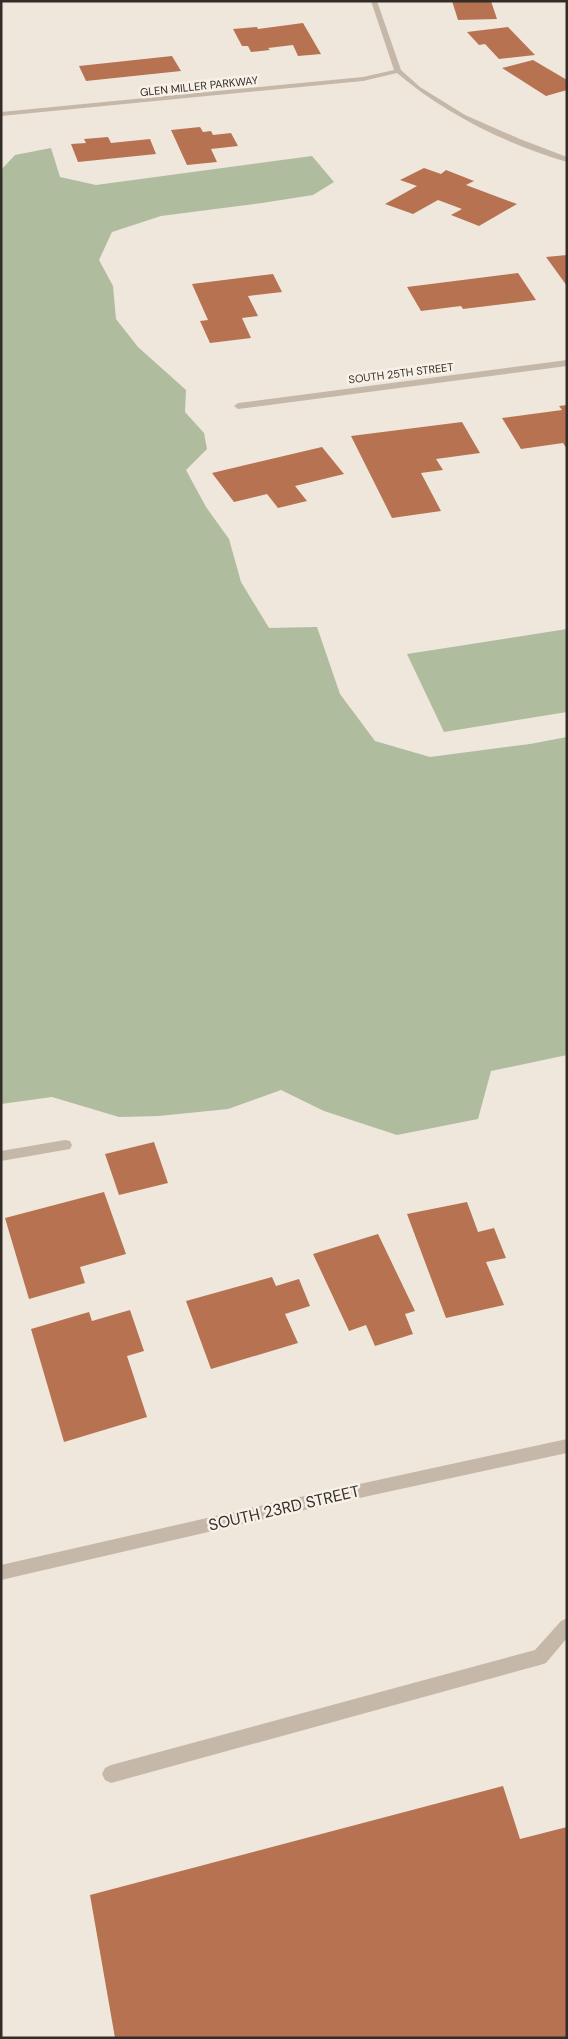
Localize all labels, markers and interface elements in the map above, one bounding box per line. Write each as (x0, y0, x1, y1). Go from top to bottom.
street label: GLEN MILLER PARKWAY (139, 73, 259, 99)
street label: SOUTH 25TH STREET (348, 360, 454, 386)
street label: SOUTH 23RD STREET (206, 1480, 362, 1536)

